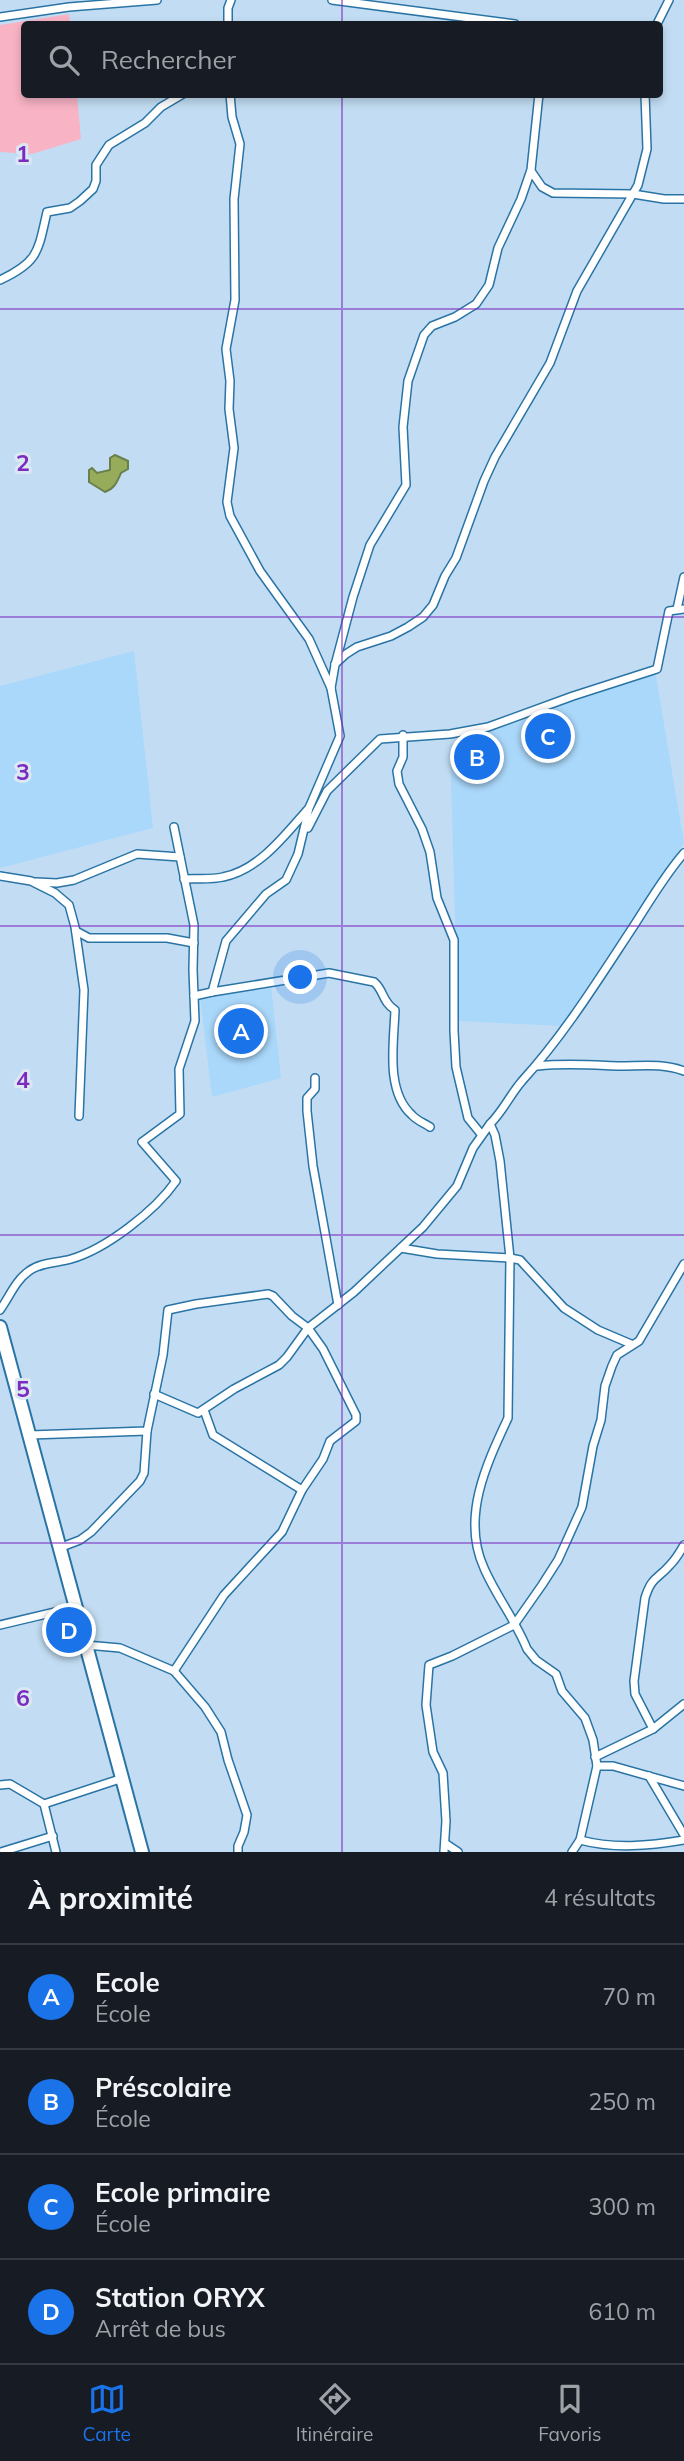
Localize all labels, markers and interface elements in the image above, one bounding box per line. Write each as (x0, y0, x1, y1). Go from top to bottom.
search box (21, 21, 663, 98)
icon: search (45, 41, 83, 79)
text: Rechercher (101, 43, 236, 76)
text: 1 (16, 139, 30, 168)
text: 2 (16, 448, 30, 477)
pin: C (525, 710, 571, 762)
pin: B (454, 731, 500, 783)
text: 3 (16, 757, 30, 786)
your location (283, 960, 317, 994)
pin: A (218, 1005, 264, 1057)
text: 4 (16, 1065, 30, 1094)
text: 5 (16, 1374, 30, 1403)
pin: D (46, 1604, 92, 1656)
text: 6 (16, 1683, 30, 1712)
text: À proximité (28, 1879, 193, 1917)
text: 4 résultats (544, 1883, 656, 1912)
text: Ecole (95, 1966, 160, 1999)
text: A (42, 1982, 60, 2011)
text: 70 m (602, 1982, 656, 2011)
text: École (95, 1999, 151, 2028)
text: Préscolaire (95, 2071, 232, 2104)
text: B (43, 2087, 59, 2116)
text: 250 m (588, 2087, 656, 2116)
text: École (95, 2104, 151, 2133)
text: Ecole primaire (95, 2176, 270, 2209)
text: C (43, 2192, 59, 2221)
text: 300 m (588, 2192, 656, 2221)
text: École (95, 2209, 151, 2238)
text: Station ORYX (95, 2281, 265, 2314)
text: D (42, 2297, 60, 2326)
text: 610 m (588, 2297, 656, 2326)
text: Arrêt de bus (95, 2314, 226, 2343)
tab: Carte (82, 2380, 131, 2446)
tab: Itinéraire (296, 2380, 373, 2446)
tab: Favoris (538, 2380, 601, 2446)

